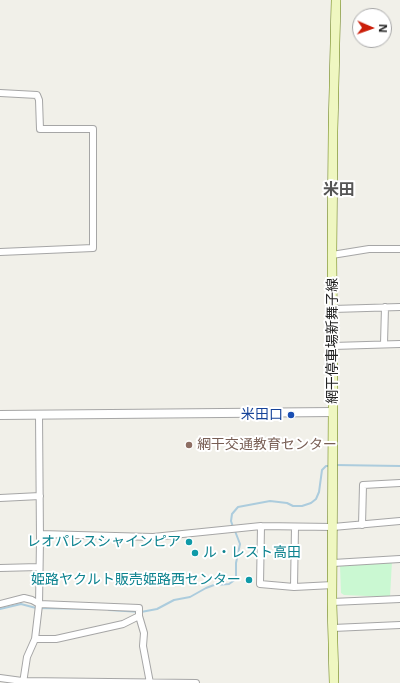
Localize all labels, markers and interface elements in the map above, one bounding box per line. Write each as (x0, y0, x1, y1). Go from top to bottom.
north arrow (352, 8, 392, 48)
text: N (376, 24, 391, 33)
district label: 米田 (323, 180, 355, 200)
street label: 網干停車場新舞子線 (325, 278, 341, 404)
place label: 米田口 (241, 407, 283, 423)
marker: 米田口 (286, 410, 296, 420)
place label: 網干交通教育センター (197, 437, 337, 453)
marker: 網干交通教育センター (184, 440, 194, 450)
place label: レオパレスシャインピア (27, 534, 181, 550)
marker: レオパレスシャインピア (184, 537, 194, 547)
place label: ル・レスト高田 (203, 545, 301, 561)
marker: ル・レスト高田 (190, 548, 200, 558)
place label: 姫路ヤクルト販売姫路西センター (31, 572, 241, 588)
marker: 姫路ヤクルト販売姫路西センター (244, 575, 254, 585)

